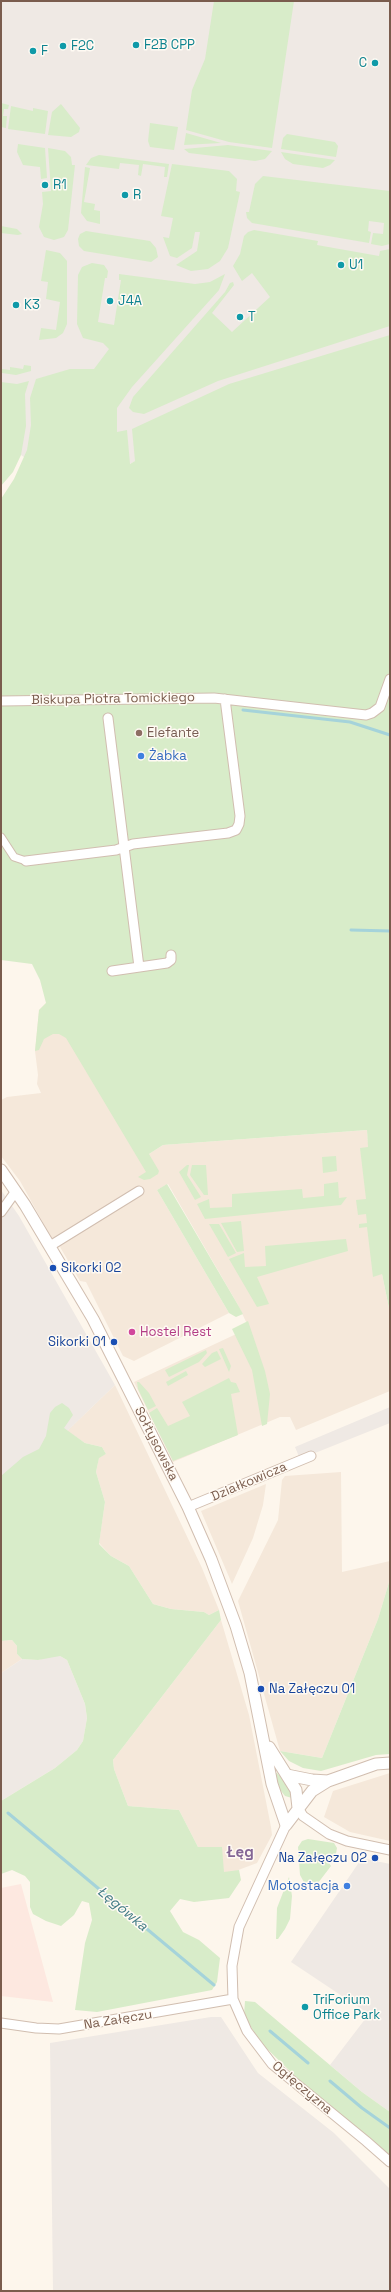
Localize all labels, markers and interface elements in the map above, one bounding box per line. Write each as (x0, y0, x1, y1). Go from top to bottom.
place label: F2B CPP (144, 37, 195, 53)
place label: F2C (71, 38, 94, 54)
marker: F2B CPP (131, 40, 141, 50)
marker: F2C (58, 41, 68, 51)
place label: F (41, 43, 48, 59)
marker: F (28, 46, 38, 56)
place label: C (359, 55, 367, 71)
marker: C (370, 58, 380, 68)
place label: R1 (53, 177, 67, 193)
marker: R1 (40, 180, 50, 190)
place label: R (133, 187, 141, 203)
marker: R (120, 190, 130, 200)
place label: U1 (349, 257, 363, 273)
marker: U1 (336, 260, 346, 270)
place label: J4A (118, 293, 142, 309)
marker: J4A (105, 296, 115, 306)
place label: K3 (24, 297, 40, 313)
marker: K3 (11, 300, 21, 310)
place label: T (248, 309, 256, 325)
marker: T (235, 312, 245, 322)
street label: Biskupa Piotra Tomickiego (31, 690, 195, 708)
place label: Elefante (147, 725, 199, 741)
marker: Elefante (134, 728, 144, 738)
place label: Żabka (149, 748, 187, 764)
marker: Żabka (136, 751, 146, 761)
place label: Sikorki 02 (61, 1260, 121, 1276)
marker: Sikorki 02 (48, 1263, 58, 1273)
place label: Hostel Rest (140, 1324, 212, 1340)
marker: Hostel Rest (127, 1327, 137, 1337)
place label: Sikorki 01 (48, 1334, 106, 1350)
marker: Sikorki 01 (109, 1337, 119, 1347)
street label: Sołtysowska (131, 1404, 181, 1484)
street label: Działkowicza (209, 1459, 289, 1505)
place label: Na Załęczu 01 (269, 1681, 355, 1697)
marker: Na Załęczu 01 (256, 1684, 266, 1694)
district label: Łęg (226, 1844, 254, 1862)
place label: Na Załęczu 02 (278, 1850, 367, 1866)
marker: Na Załęczu 02 (370, 1853, 380, 1863)
place label: Motostacja (268, 1878, 339, 1894)
marker: Motostacja (342, 1881, 352, 1891)
water label: Łęgówka (93, 1883, 151, 1935)
place label: TriForium Office Park (313, 1992, 380, 2023)
marker: TriForium Office Park (300, 2002, 310, 2012)
street label: Na Załęczu (83, 2007, 153, 2033)
street label: Ogłęczyzna (269, 2058, 335, 2118)

